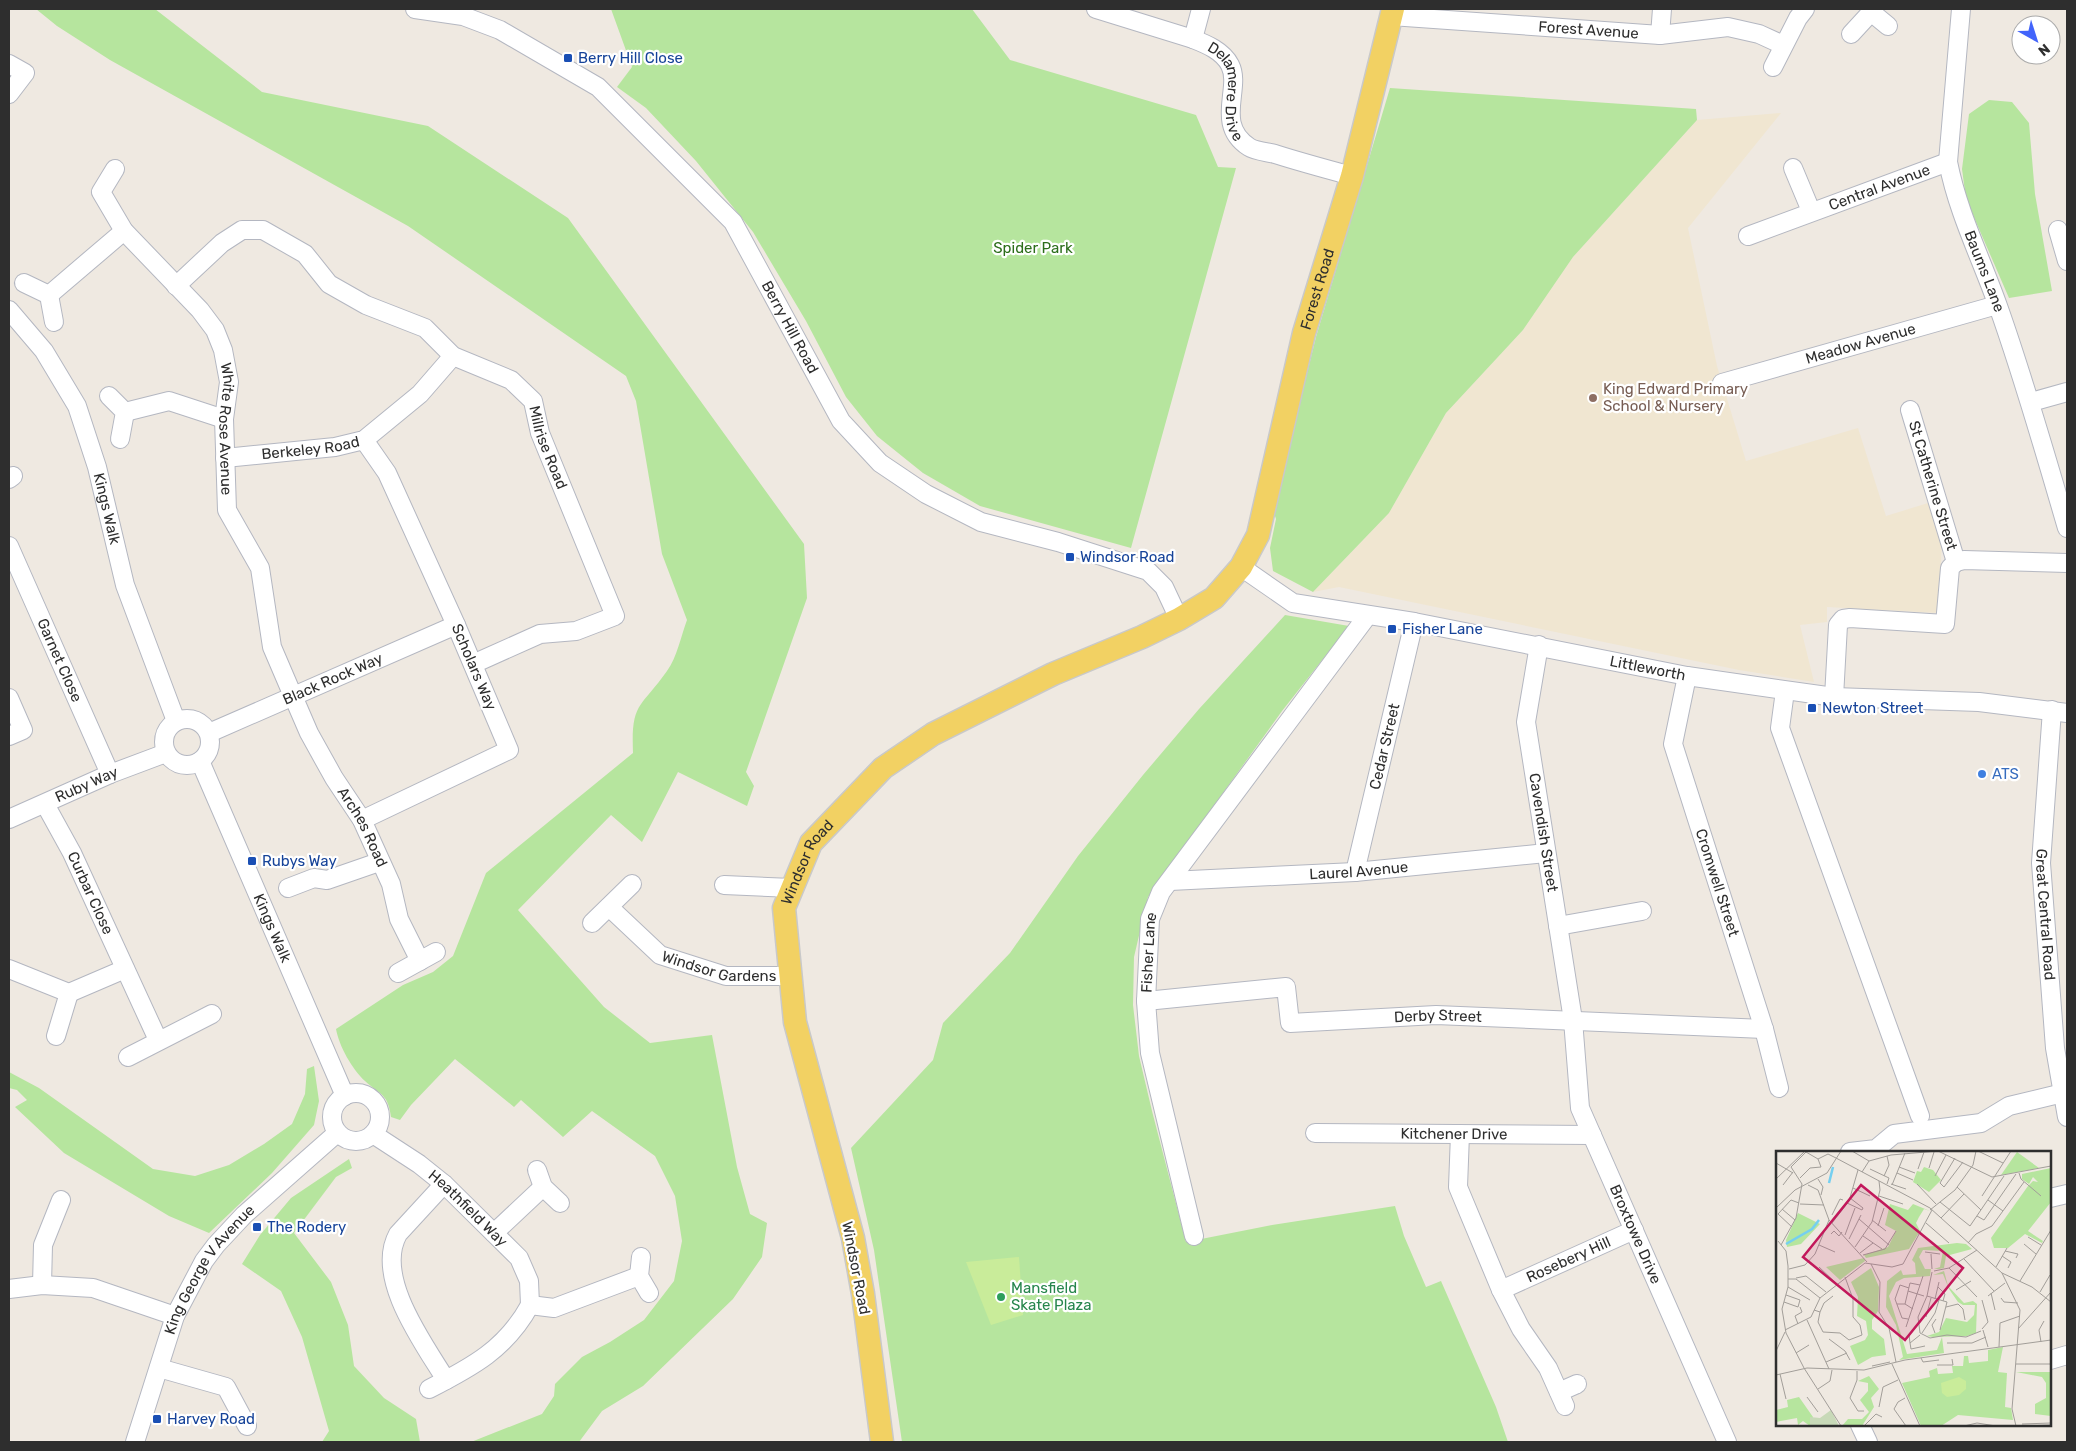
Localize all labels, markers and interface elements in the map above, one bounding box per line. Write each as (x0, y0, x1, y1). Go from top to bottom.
north arrow (2011, 15, 2061, 65)
street label: Forest Avenue (1538, 17, 1639, 42)
street label: Delamere Drive (1204, 38, 1247, 145)
text: N (2035, 40, 2053, 59)
place label: Berry Hill Close (578, 49, 683, 67)
marker: Berry Hill Close (562, 52, 574, 64)
street label: Central Avenue (1826, 160, 1932, 214)
street label: Baums Lane (1960, 228, 2008, 315)
park label: Spider Park (993, 239, 1073, 257)
street label: Forest Road (1297, 246, 1338, 332)
street label: Berry Hill Road (758, 278, 822, 376)
street label: Meadow Avenue (1803, 320, 1918, 368)
street label: White Rose Avenue (215, 361, 238, 496)
place label: King Edward Primary School & Nursery (1603, 380, 1748, 415)
marker: King Edward Primary School & Nursery (1587, 392, 1599, 404)
street label: Millrise Road (525, 404, 571, 492)
street label: St Catherine Street (1905, 419, 1961, 553)
street label: Berkeley Road (261, 432, 361, 463)
street label: Kings Walk (90, 471, 124, 547)
place label: Windsor Road (1080, 548, 1175, 566)
marker: Windsor Road (1064, 551, 1076, 563)
street label: Garnet Close (33, 616, 86, 705)
place label: Fisher Lane (1402, 620, 1483, 638)
street label: Scholars Way (448, 621, 500, 713)
marker: Fisher Lane (1386, 623, 1398, 635)
street label: Black Rock Way (280, 649, 385, 709)
street label: Littleworth (1608, 652, 1687, 685)
place label: Newton Street (1822, 699, 1923, 717)
street label: Cedar Street (1366, 701, 1404, 791)
marker: Newton Street (1806, 702, 1818, 714)
street label: Ruby Way (52, 763, 121, 806)
place label: ATS (1992, 765, 2019, 783)
marker: ATS (1976, 768, 1988, 780)
street label: Cavendish Street (1525, 772, 1562, 893)
street label: Arches Road (334, 784, 391, 870)
street label: Windsor Road (777, 816, 837, 907)
street label: Cromwell Street (1692, 827, 1743, 939)
street label: Great Central Road (2032, 848, 2059, 981)
street label: Curbar Close (64, 849, 117, 937)
place label: Rubys Way (262, 852, 337, 870)
marker: Rubys Way (246, 855, 258, 867)
street label: Laurel Avenue (1309, 858, 1409, 883)
street label: Kings Walk (249, 891, 295, 965)
street label: Fisher Lane (1137, 909, 1161, 993)
street label: Windsor Gardens (660, 947, 777, 985)
street label: Derby Street (1393, 1006, 1482, 1026)
street label: Kitchener Drive (1400, 1125, 1508, 1143)
inset map (1776, 1151, 2051, 1426)
street label: Heathfield Way (425, 1166, 511, 1251)
street label: Broxtowe Drive (1606, 1182, 1665, 1287)
street label: King George V Avenue (161, 1201, 258, 1337)
place label: The Rodery (267, 1218, 346, 1236)
street label: Windsor Road (838, 1220, 874, 1316)
marker: The Rodery (251, 1221, 263, 1233)
street label: Rosebery Hill (1523, 1233, 1614, 1286)
place label: Mansfield Skate Plaza (1011, 1279, 1092, 1314)
marker: Mansfield Skate Plaza (995, 1291, 1007, 1303)
place label: Harvey Road (167, 1410, 255, 1428)
marker: Harvey Road (151, 1413, 163, 1425)

